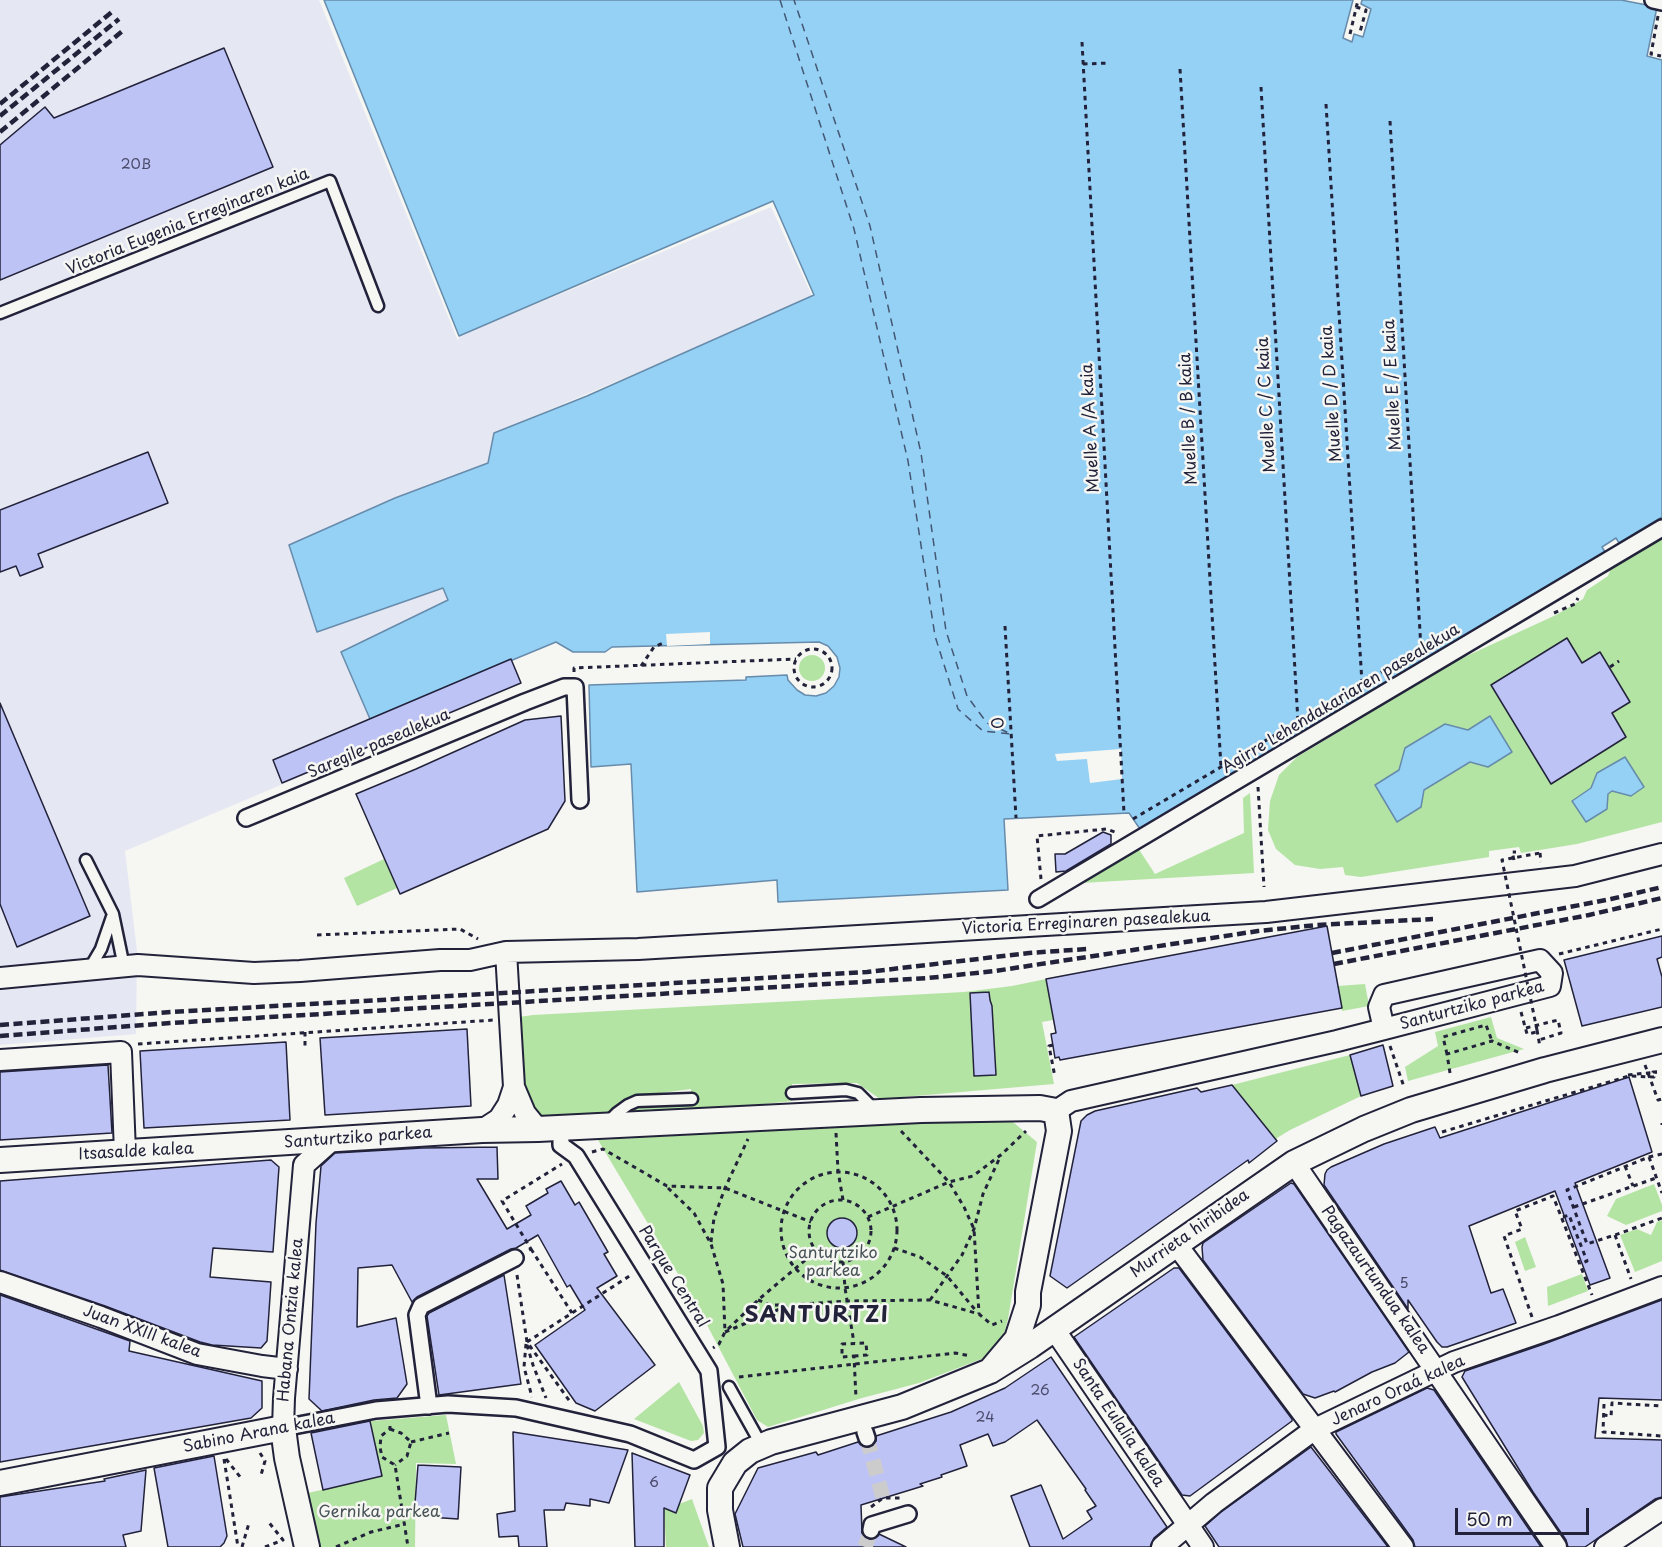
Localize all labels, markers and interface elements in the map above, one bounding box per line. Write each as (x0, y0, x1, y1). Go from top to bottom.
house number: 20B (121, 157, 151, 173)
street label: Victoria Eugenia Erreginaren kaia (64, 164, 312, 280)
street label: Muelle E / E kaia (1380, 319, 1406, 451)
street label: Muelle D / D kaia (1318, 325, 1346, 463)
street label: Muelle C / C kaia (1254, 337, 1280, 473)
street label: Muelle B / B kaia (1176, 352, 1202, 486)
street label: Muelle A /A kaia (1078, 363, 1104, 493)
street label: Agirre Lehendakariaren pasealekua (1219, 620, 1463, 778)
street label: Saregile pasealekua (305, 705, 453, 783)
street label: 0 (989, 717, 1009, 729)
street label: Victoria Erreginaren pasealekua (961, 907, 1211, 939)
street label: Santurtziko parkea (1398, 978, 1546, 1034)
street label: Santurtziko parkea (283, 1123, 433, 1153)
street label: Itsasalde kalea (78, 1139, 194, 1165)
street label: Murrieta hiribidea (1127, 1186, 1253, 1282)
street label: Pagazaurtundua kalea (1317, 1202, 1433, 1358)
street label: Parque Central (634, 1223, 712, 1331)
street label: Habana Ontzia kalea (274, 1237, 308, 1403)
park label: Santurtziko parkea (788, 1244, 878, 1282)
house number: 5 (1399, 1276, 1409, 1292)
street label: Juan XXIII kalea (80, 1302, 204, 1362)
district label: SANTURTZI (744, 1303, 890, 1329)
street label: Jenaro Oraá kalea (1328, 1352, 1468, 1430)
street label: Santa Eulalia kalea (1068, 1355, 1168, 1491)
house number: 26 (1030, 1383, 1050, 1399)
street label: Sabino Arana kalea (181, 1409, 337, 1457)
house number: 24 (976, 1410, 994, 1426)
house number: 6 (649, 1475, 659, 1491)
scale bar (1458, 1496, 1592, 1534)
park label: Gernika parkea (318, 1503, 440, 1523)
text: 50 m (1466, 1505, 1513, 1532)

